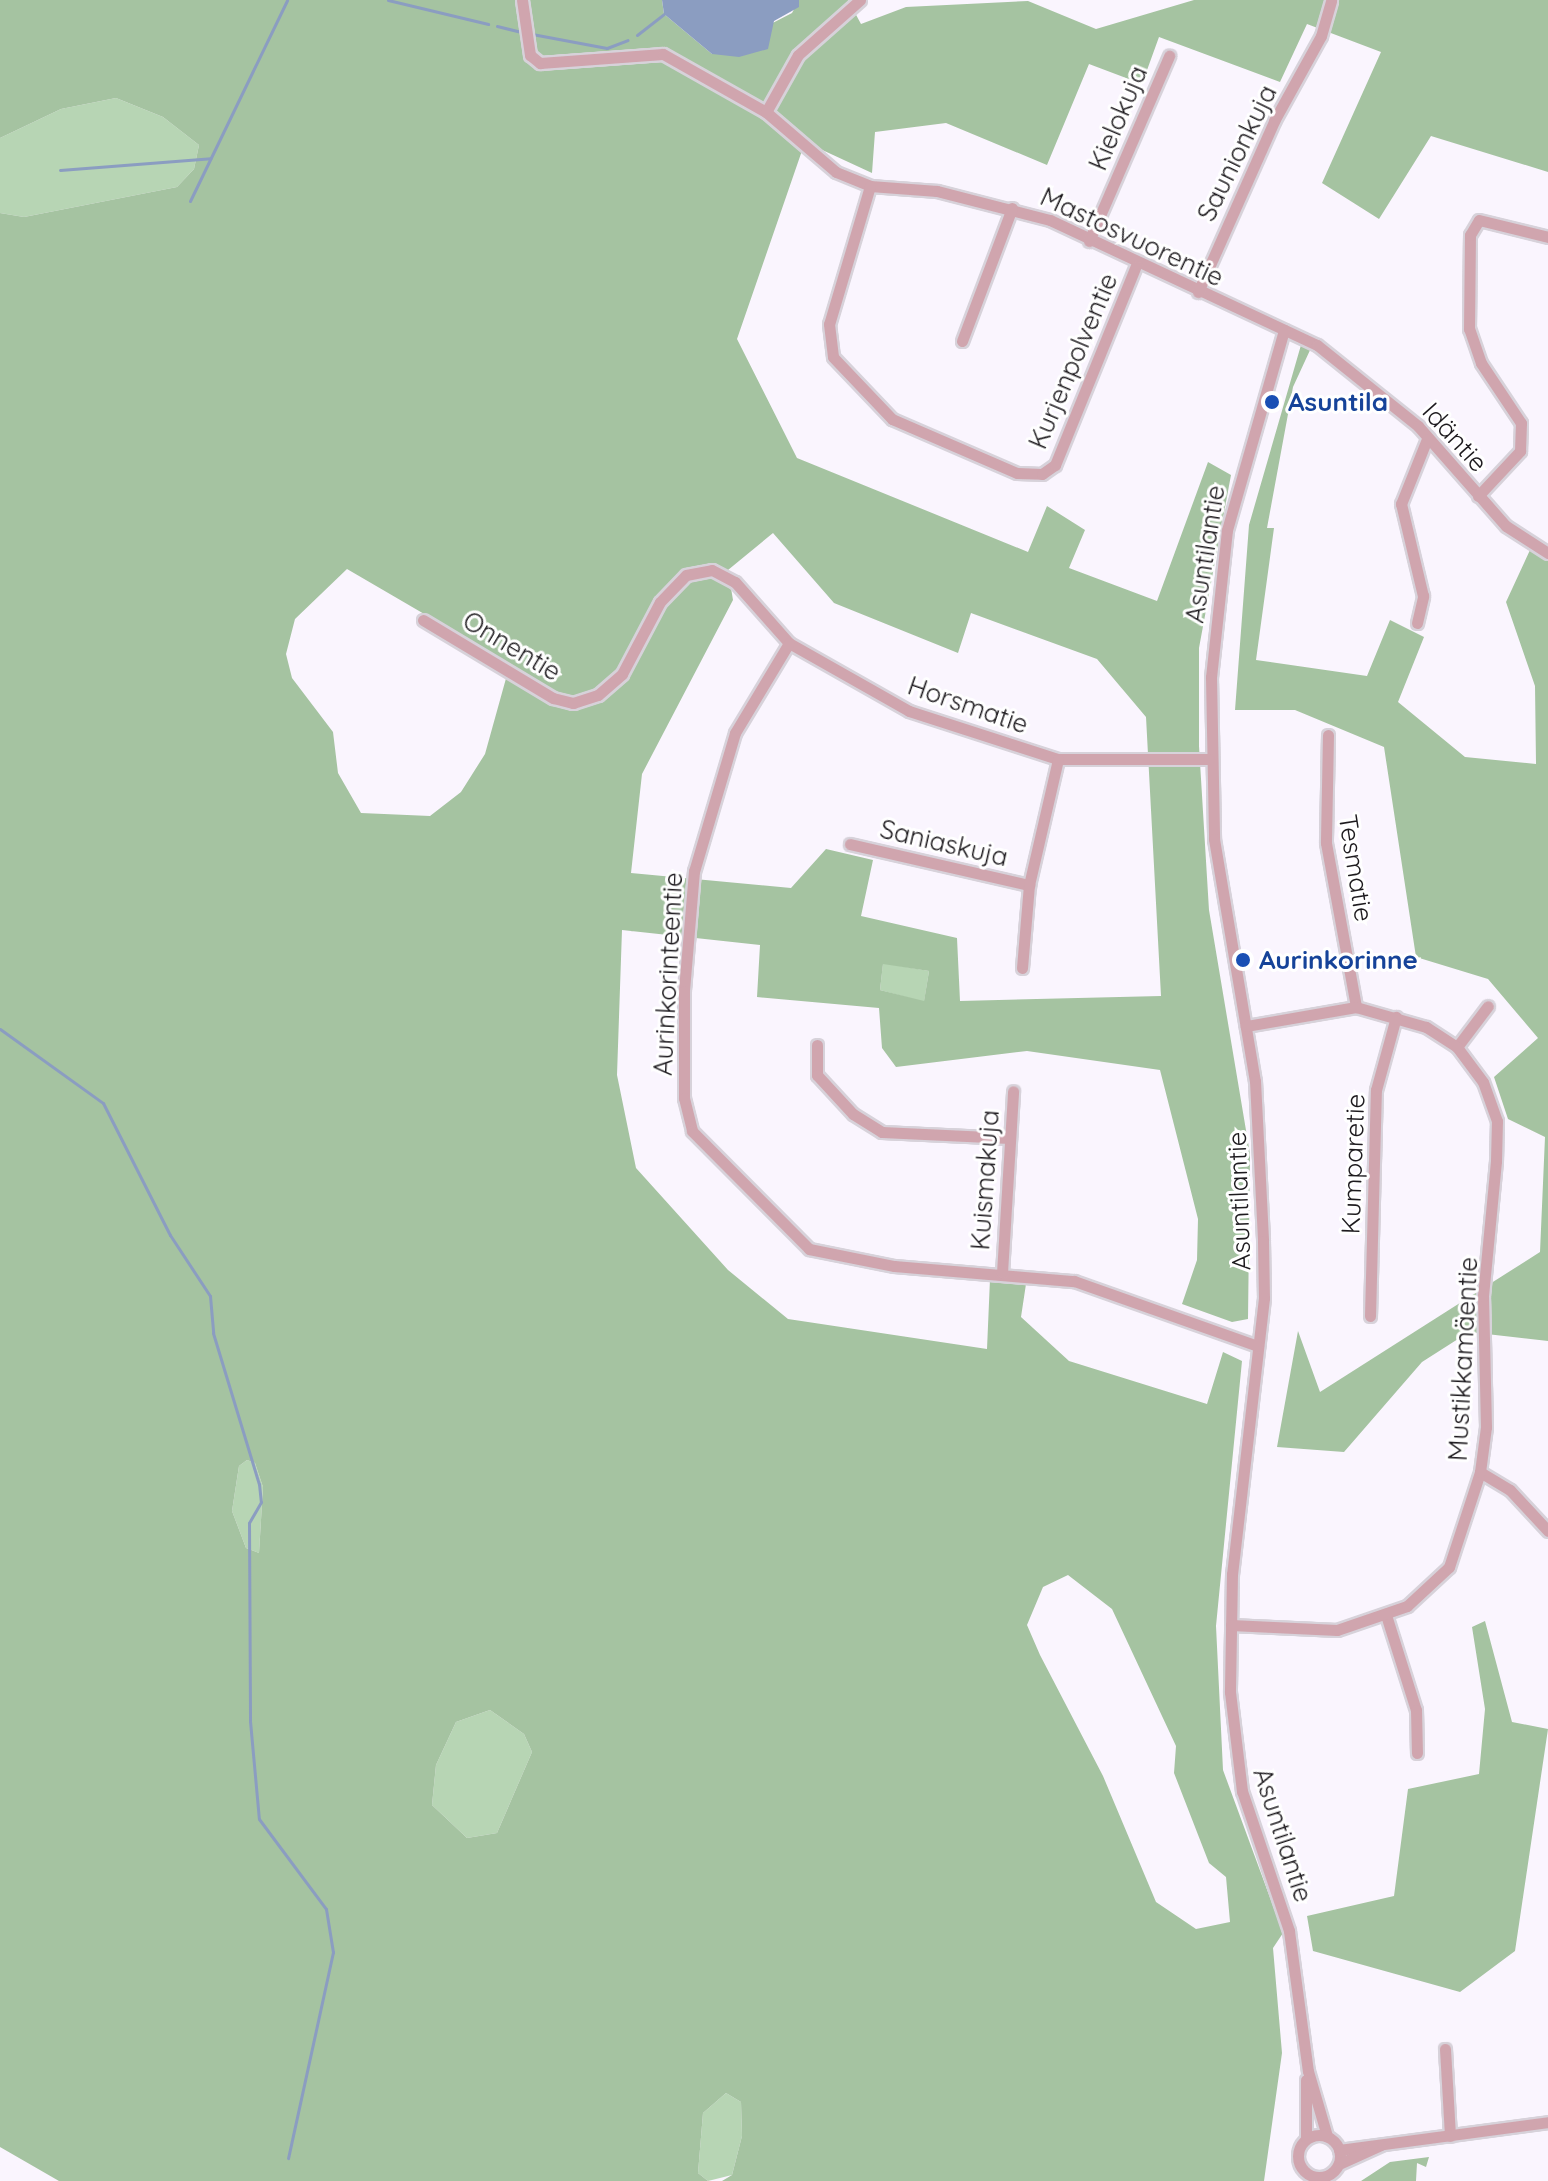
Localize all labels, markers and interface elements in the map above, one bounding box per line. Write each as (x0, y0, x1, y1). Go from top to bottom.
street label: Kielokuja (1082, 61, 1154, 175)
street label: Saunionkuja (1191, 80, 1283, 226)
street label: Mastosvuorentie (1035, 181, 1229, 293)
street label: Kurjenpolventie (1022, 269, 1124, 453)
place label: Asuntila (1288, 386, 1388, 418)
marker: Asuntila (1263, 393, 1281, 411)
street label: Idäntie (1416, 396, 1494, 478)
street label: Asuntilantie (1179, 483, 1231, 625)
street label: Onnentie (457, 605, 567, 687)
street label: Horsmatie (904, 670, 1032, 740)
street label: Tesmatie (1332, 812, 1380, 924)
street label: Saniaskuja (877, 813, 1011, 873)
street label: Aurinkorinteentie (647, 871, 689, 1077)
place label: Aurinkorinne (1259, 944, 1418, 976)
marker: Aurinkorinne (1234, 951, 1252, 969)
street label: Kumparetie (1335, 1093, 1371, 1235)
street label: Kuismakuja (965, 1109, 1005, 1251)
street label: Asuntilantie (1221, 1131, 1257, 1271)
street label: Mustikkamäentie (1442, 1256, 1484, 1462)
street label: Asuntilantie (1247, 1764, 1319, 1906)

